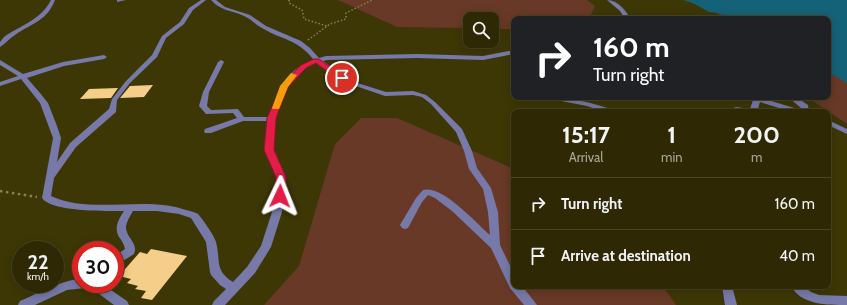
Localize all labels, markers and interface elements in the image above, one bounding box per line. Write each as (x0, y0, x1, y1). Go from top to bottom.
map controls (463, 12, 499, 48)
button: search (463, 12, 499, 48)
text: 160 m (593, 30, 669, 64)
icon: right (527, 32, 579, 84)
pin (325, 61, 359, 95)
text: Turn right (593, 64, 664, 86)
icon: arrive (331, 67, 353, 89)
text: 15:17 (562, 120, 610, 149)
text: 1 (667, 120, 676, 149)
text: 200 (733, 120, 780, 149)
text: Arrival (569, 149, 603, 165)
text: min (661, 149, 682, 165)
text: m (751, 149, 762, 165)
position arrow (259, 175, 301, 217)
icon: right (527, 193, 549, 215)
text: Turn right (561, 195, 622, 213)
text: 160 m (775, 195, 815, 213)
speed limit sign: 30 (72, 241, 124, 293)
icon: arrive (527, 245, 549, 267)
text: Arrive at destination (561, 247, 691, 265)
text: 40 m (779, 247, 815, 265)
text: 22 (27, 250, 49, 274)
text: km/h (27, 270, 49, 283)

